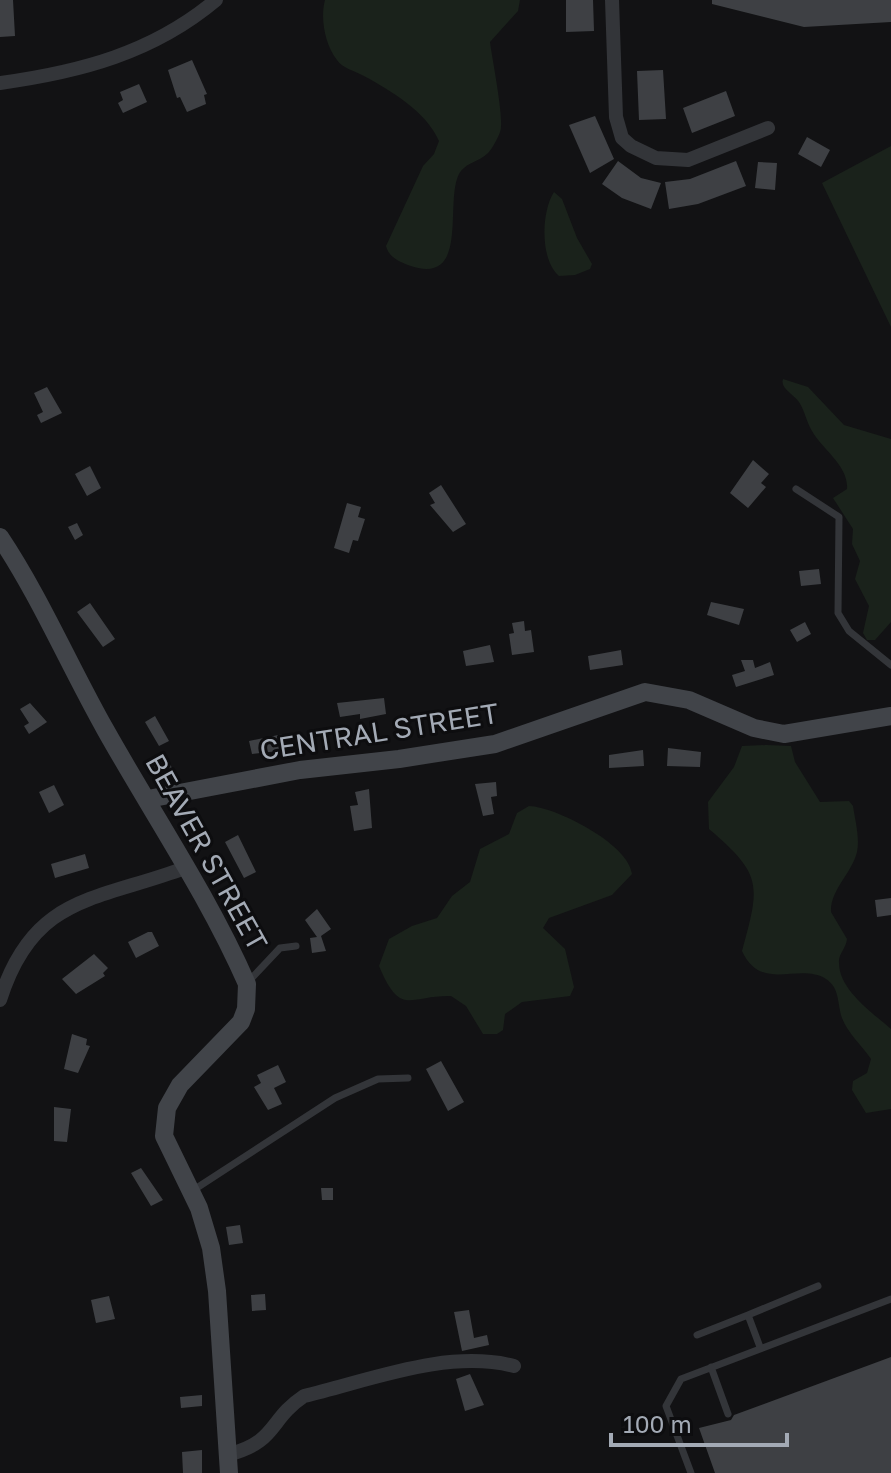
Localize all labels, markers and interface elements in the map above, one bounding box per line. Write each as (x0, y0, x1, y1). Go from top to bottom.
street label: CENTRAL STREET (257, 696, 501, 766)
street label: BEAVER STREET (139, 748, 275, 956)
scale bar (611, 1397, 787, 1447)
text: 100 m (623, 1409, 692, 1438)

